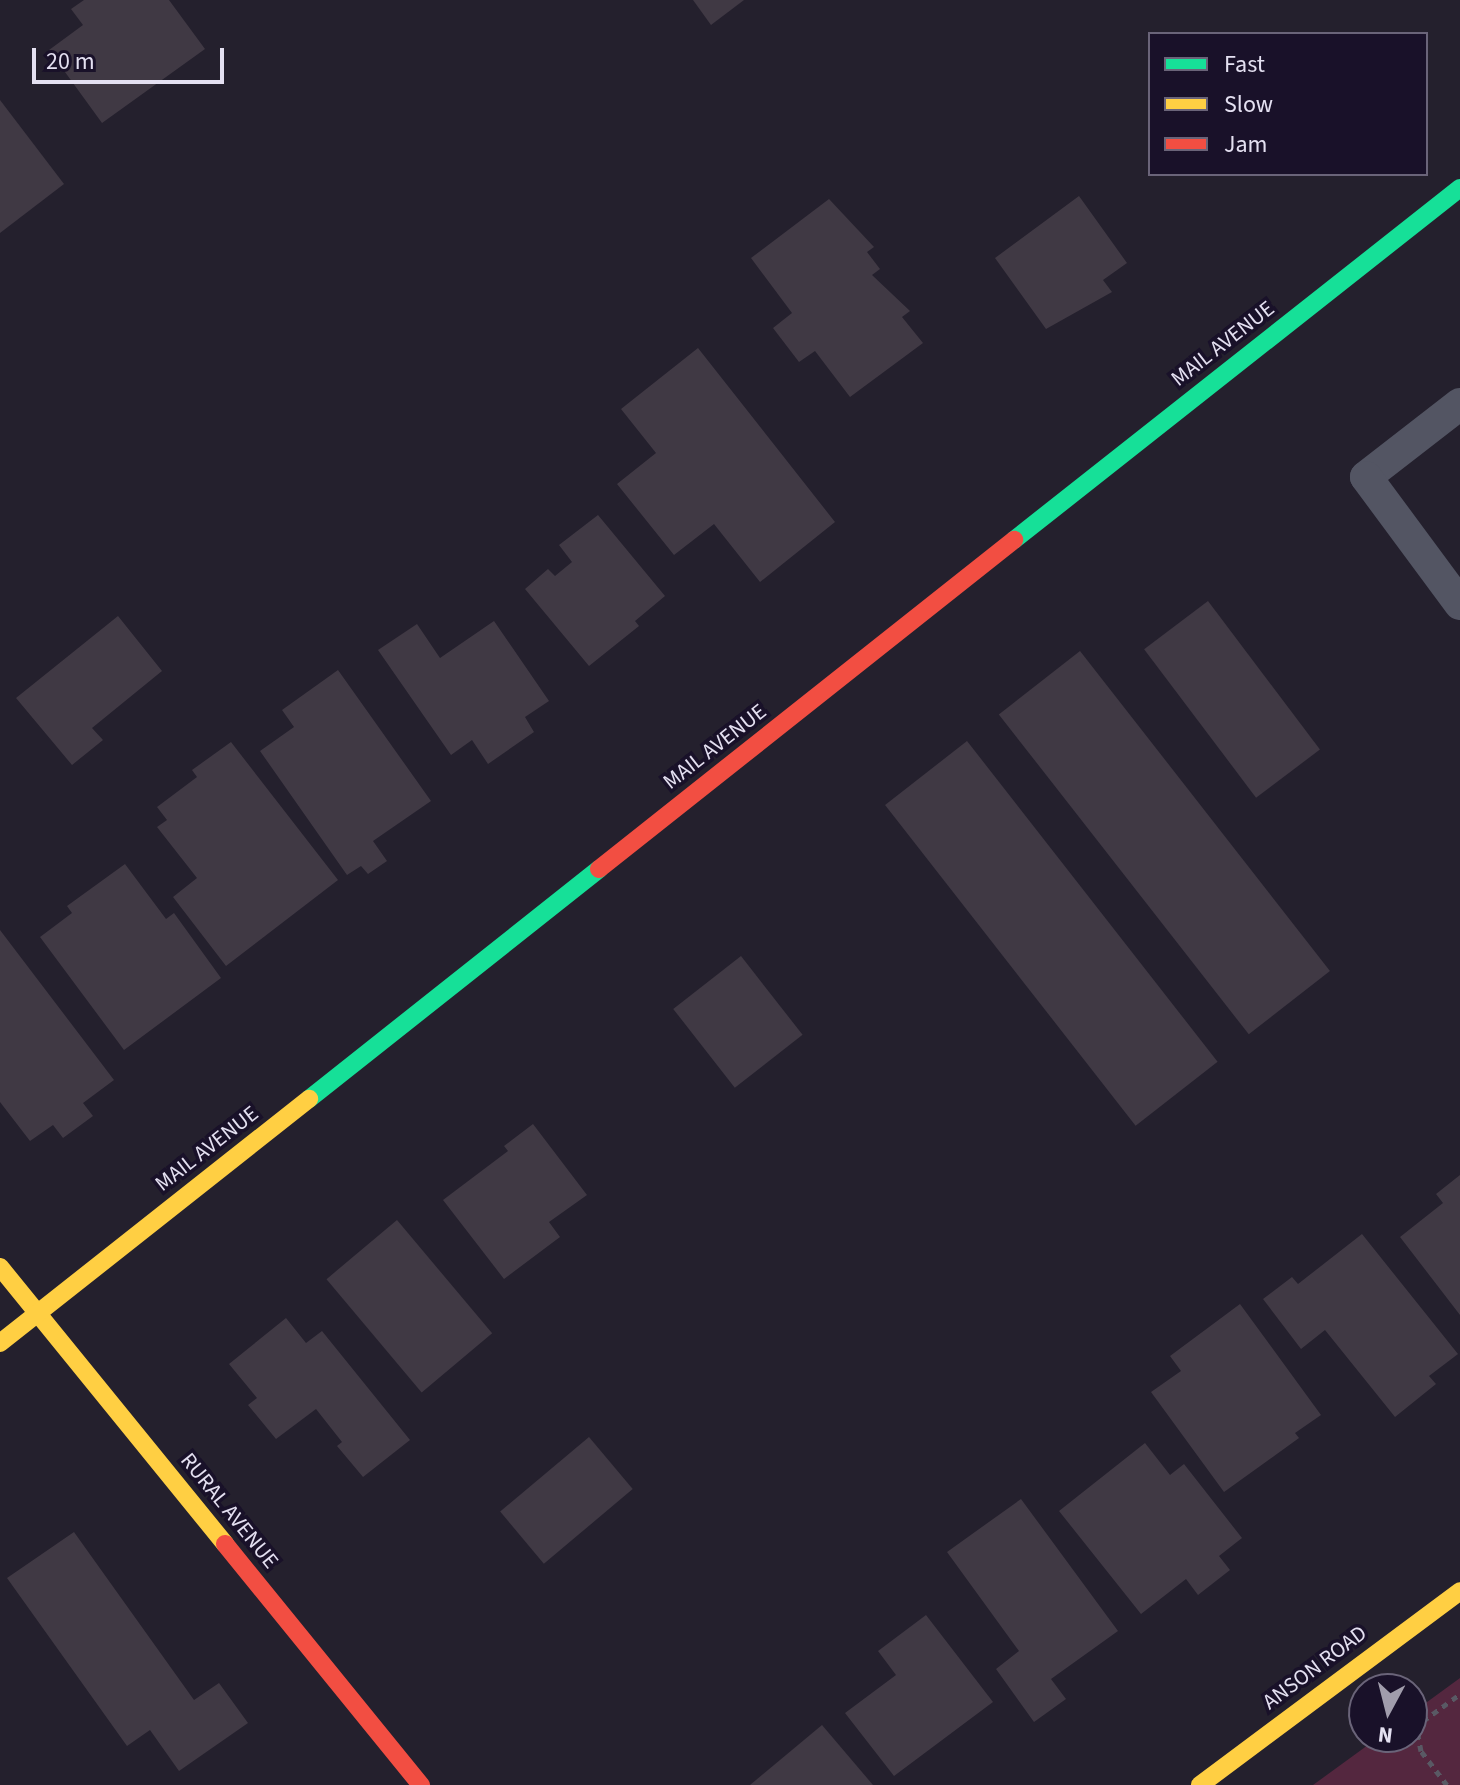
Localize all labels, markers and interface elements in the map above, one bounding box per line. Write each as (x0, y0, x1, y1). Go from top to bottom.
scale bar (36, 32, 228, 82)
legend (1148, 32, 1428, 176)
text: 20 m (46, 44, 95, 79)
text: Fast (1224, 47, 1265, 82)
text: Slow (1224, 87, 1273, 122)
text: Jam (1224, 127, 1268, 162)
street label: MAIL AVENUE (1166, 296, 1280, 392)
street label: MAIL AVENUE (658, 699, 772, 795)
street label: MAIL AVENUE (150, 1101, 264, 1197)
street label: RURAL AVENUE (174, 1448, 284, 1574)
street label: ANSON ROAD (1258, 1620, 1372, 1716)
north arrow (1348, 1673, 1428, 1753)
text: N (1376, 1718, 1395, 1752)

